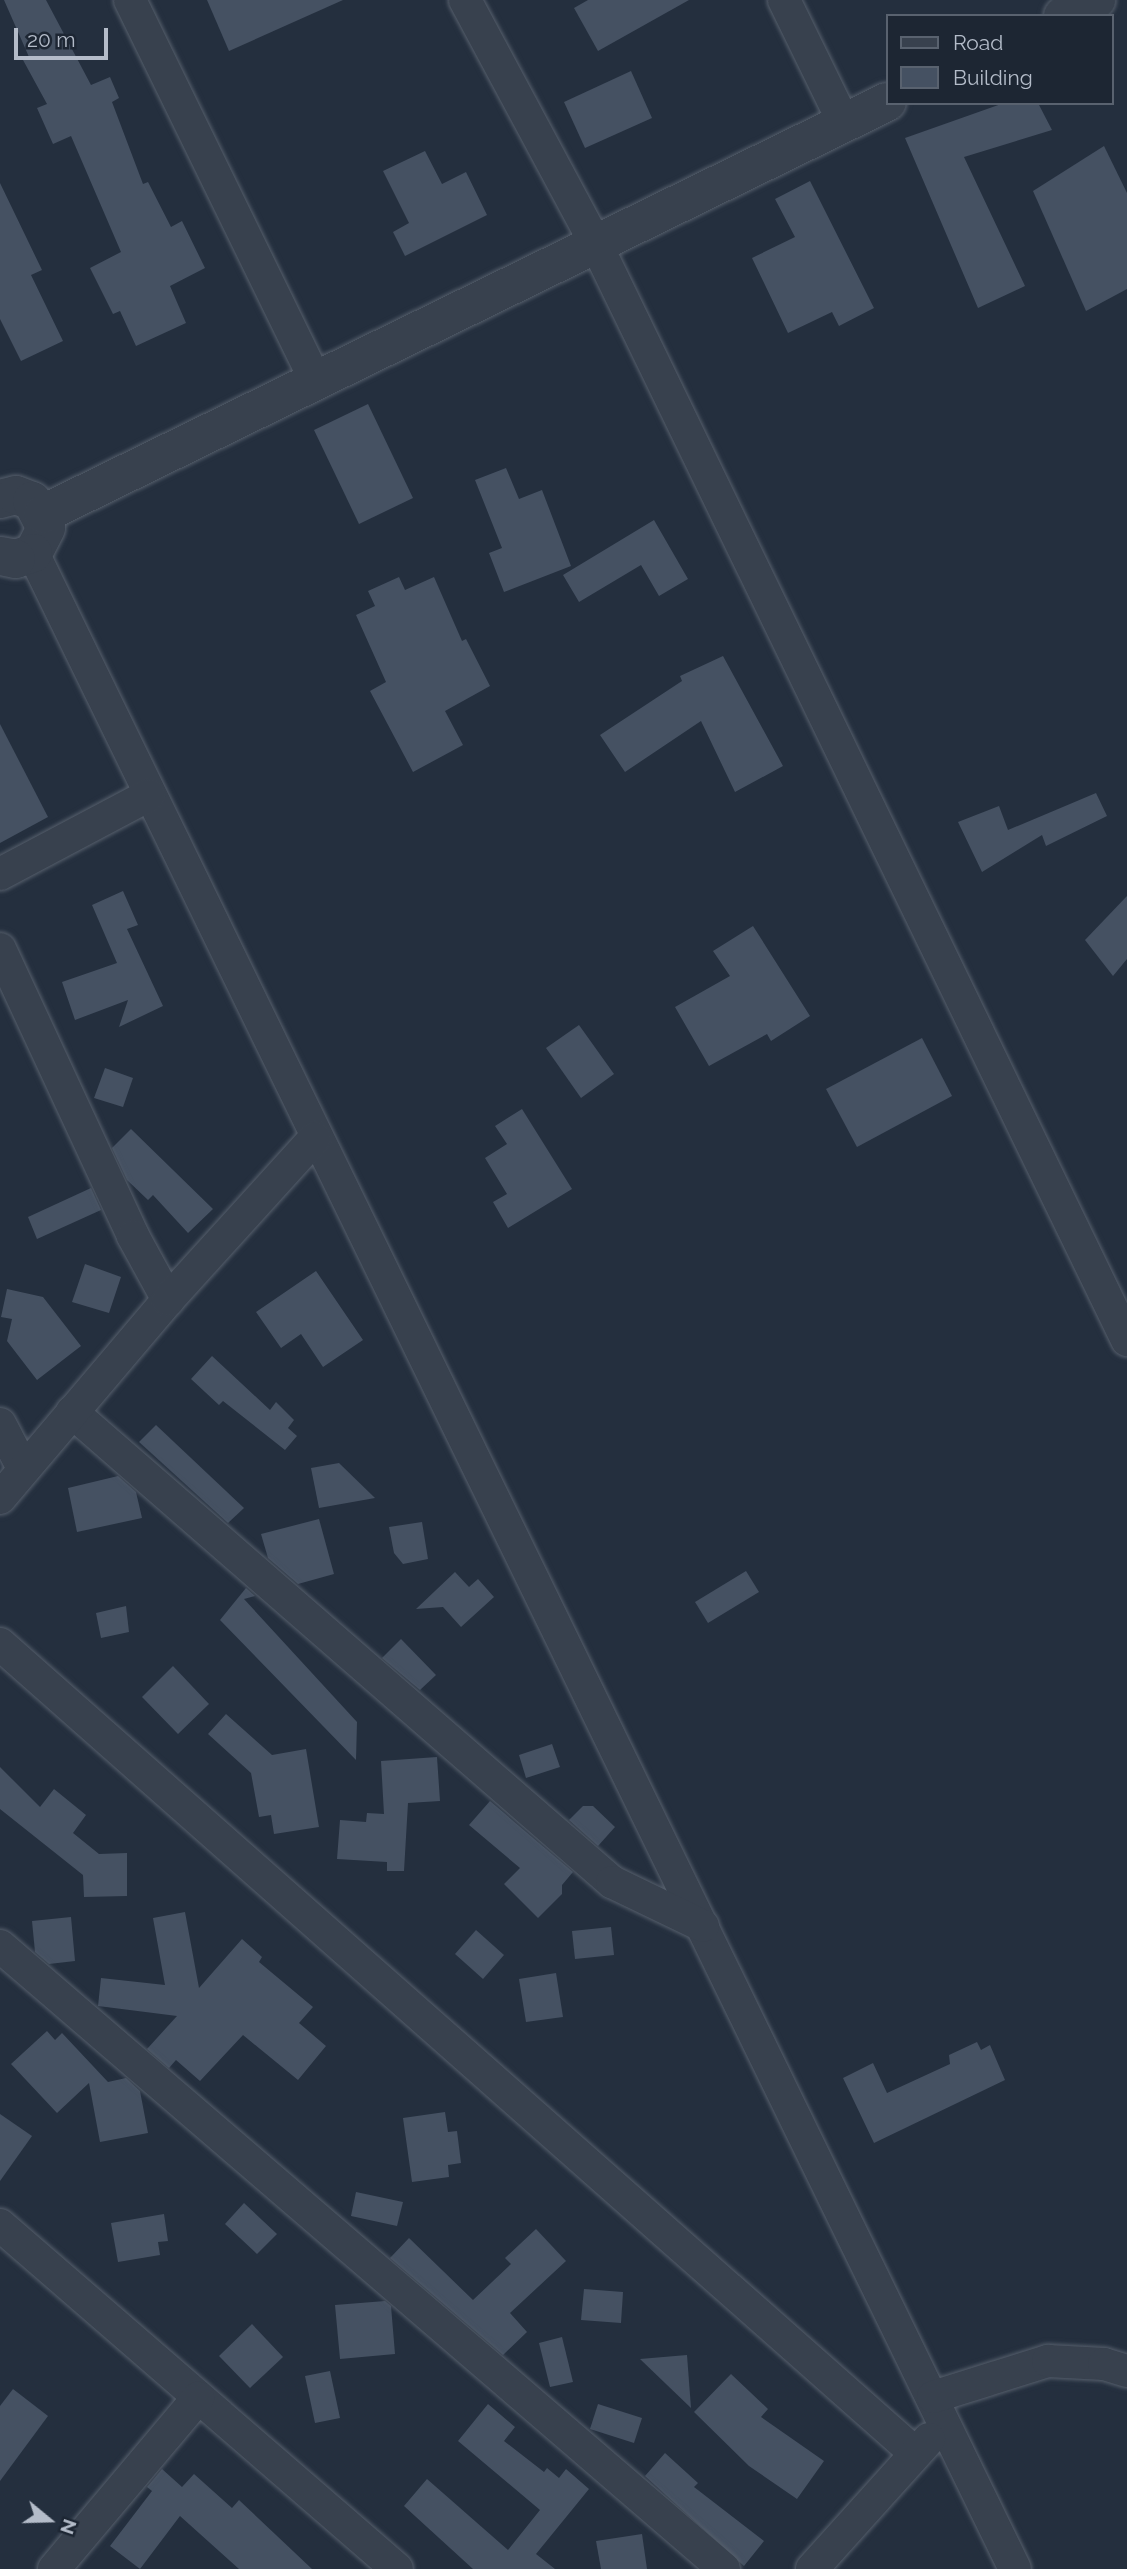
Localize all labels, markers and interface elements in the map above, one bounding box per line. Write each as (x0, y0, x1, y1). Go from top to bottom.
scale bar (18, 14, 112, 58)
legend (886, 14, 1113, 105)
text: 20 m (27, 27, 75, 52)
text: Road (953, 30, 1003, 55)
text: Building (953, 65, 1033, 90)
north arrow (14, 2485, 84, 2555)
text: N (56, 2516, 82, 2537)

